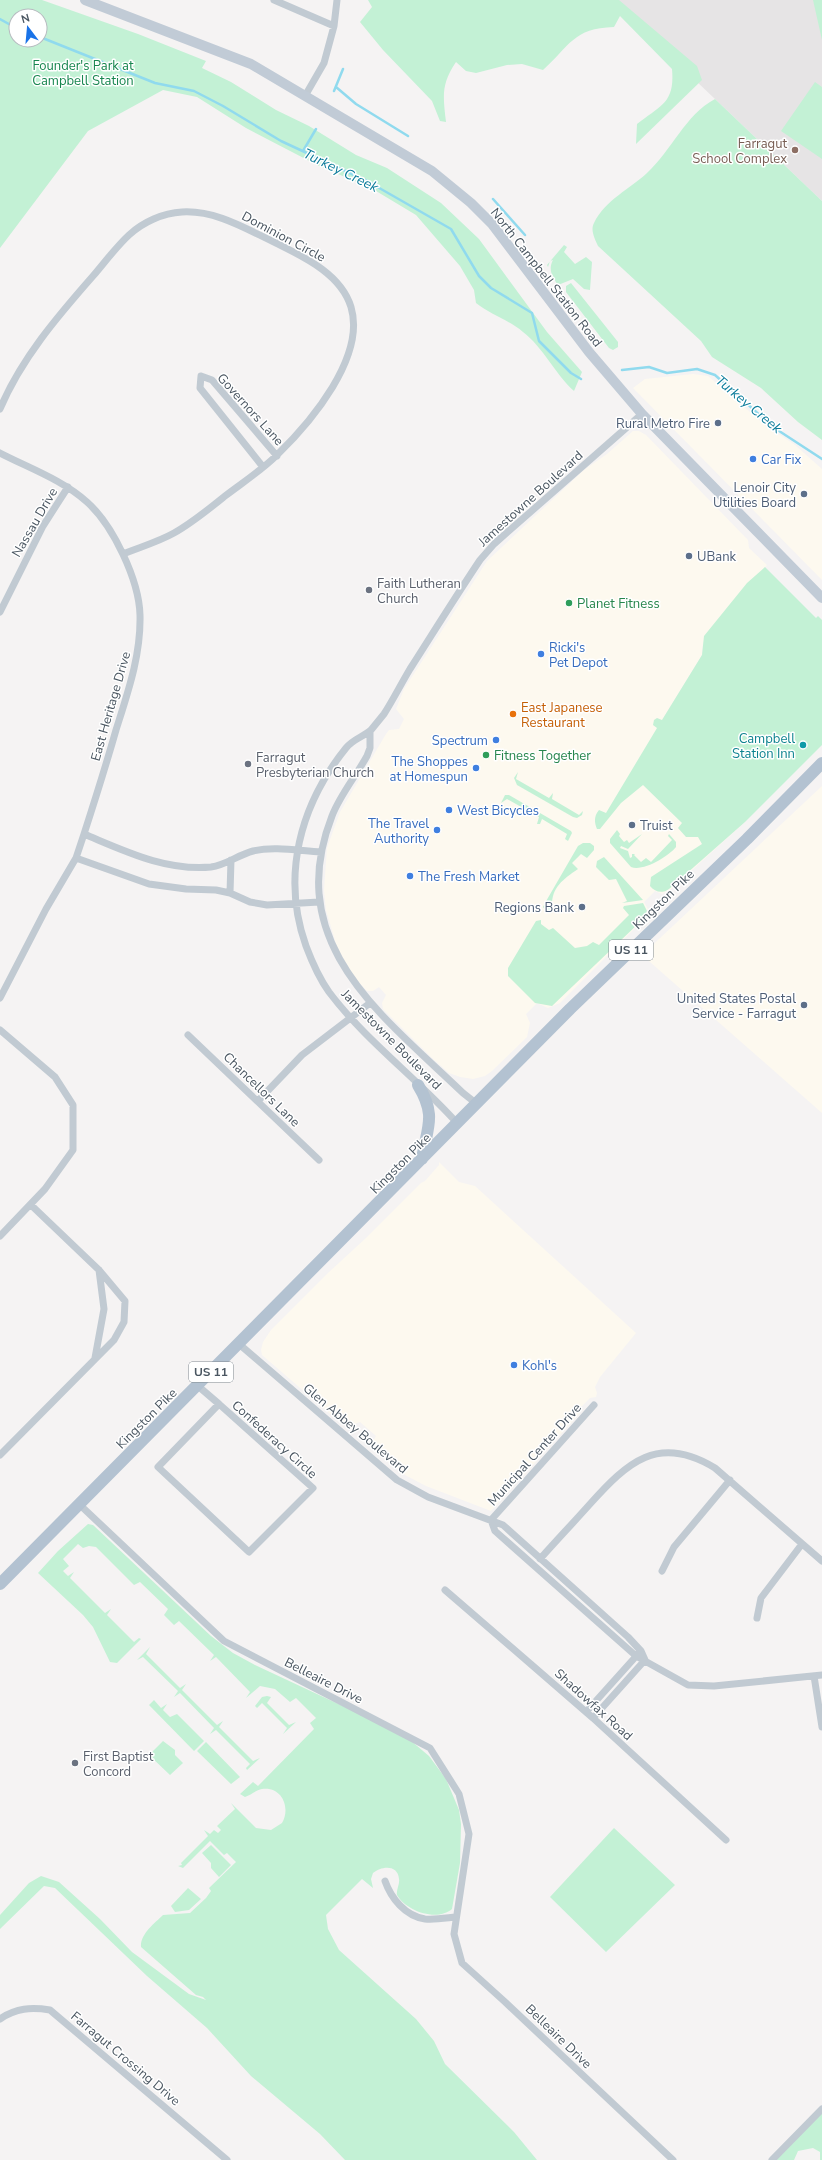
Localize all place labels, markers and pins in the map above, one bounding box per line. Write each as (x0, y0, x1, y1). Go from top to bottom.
place label: Farragut School Complex (692, 135, 787, 168)
marker: Farragut School Complex (790, 145, 800, 155)
place label: Rural Metro Fire (616, 415, 710, 433)
marker: Rural Metro Fire (713, 418, 723, 428)
place label: Car Fix (761, 451, 802, 469)
marker: Car Fix (748, 454, 758, 464)
place label: Lenoir City Utilities Board (713, 479, 796, 512)
marker: Lenoir City Utilities Board (799, 489, 809, 499)
place label: UBank (697, 548, 737, 566)
marker: UBank (684, 551, 694, 561)
place label: Faith Lutheran Church (377, 575, 461, 608)
marker: Faith Lutheran Church (364, 585, 374, 595)
place label: Planet Fitness (577, 595, 660, 613)
marker: Planet Fitness (564, 598, 574, 608)
place label: Ricki's Pet Depot (549, 639, 608, 672)
marker: Ricki's Pet Depot (536, 649, 546, 659)
place label: East Japanese Restaurant (521, 699, 603, 732)
marker: East Japanese Restaurant (508, 709, 518, 719)
place label: Campbell Station Inn (732, 730, 795, 763)
place label: Spectrum (432, 732, 488, 750)
marker: Spectrum (491, 735, 501, 745)
marker: Campbell Station Inn (798, 740, 808, 750)
place label: Fitness Together (494, 747, 591, 765)
place label: Farragut Presbyterian Church (256, 749, 374, 782)
marker: Fitness Together (481, 750, 491, 760)
place label: The Shoppes at Homespun (390, 753, 468, 786)
marker: Farragut Presbyterian Church (243, 759, 253, 769)
marker: The Shoppes at Homespun (471, 763, 481, 773)
place label: West Bicycles (457, 802, 539, 820)
marker: West Bicycles (444, 805, 454, 815)
place label: The Travel Authority (368, 815, 429, 848)
place label: Truist (640, 817, 673, 835)
marker: Truist (627, 820, 637, 830)
marker: The Travel Authority (432, 825, 442, 835)
place label: The Fresh Market (418, 868, 520, 886)
marker: The Fresh Market (405, 871, 415, 881)
place label: Regions Bank (494, 899, 574, 917)
marker: Regions Bank (577, 902, 587, 912)
place label: United States Postal Service - Farragut (677, 990, 796, 1023)
marker: United States Postal Service - Farragut (799, 1000, 809, 1010)
place label: Kohl's (522, 1357, 557, 1375)
marker: Kohl's (509, 1360, 519, 1370)
place label: First Baptist Concord (83, 1748, 154, 1781)
marker: First Baptist Concord (70, 1758, 80, 1768)

